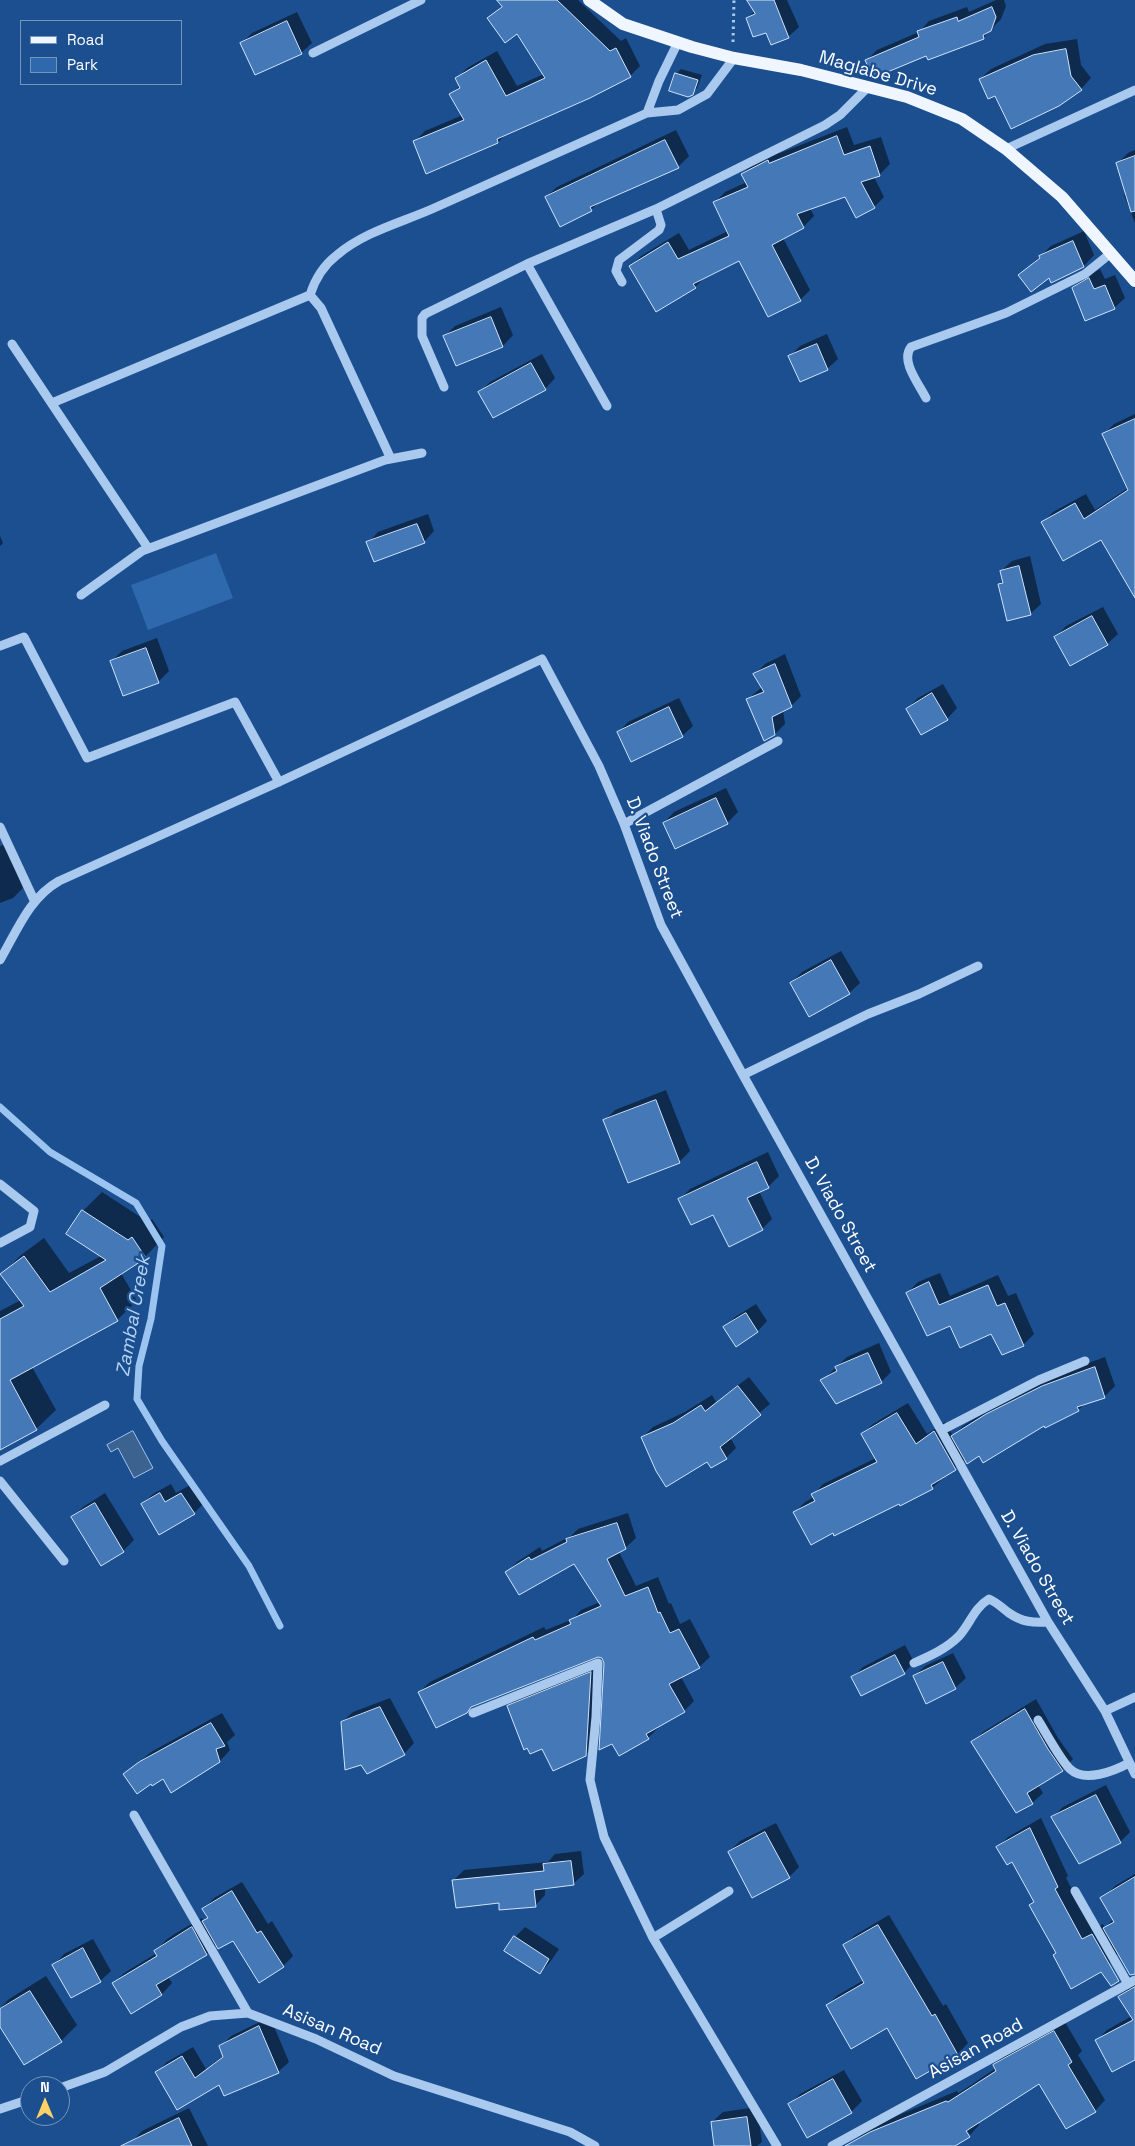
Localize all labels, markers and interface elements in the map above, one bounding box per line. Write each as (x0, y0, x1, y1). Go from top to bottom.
legend (20, 20, 182, 85)
text: Road (67, 30, 104, 49)
street label: Maglabe Drive (816, 47, 940, 101)
text: Park (67, 55, 98, 74)
street label: D. Viado Street (621, 794, 687, 922)
street label: D. Viado Street (799, 1153, 881, 1277)
water label: Zambal Creek (112, 1254, 156, 1378)
street label: D. Viado Street (995, 1507, 1079, 1629)
street label: Asisan Road (280, 2000, 384, 2060)
street label: Asisan Road (925, 2014, 1027, 2084)
north arrow (20, 2076, 70, 2126)
text: N (40, 2078, 50, 2096)

